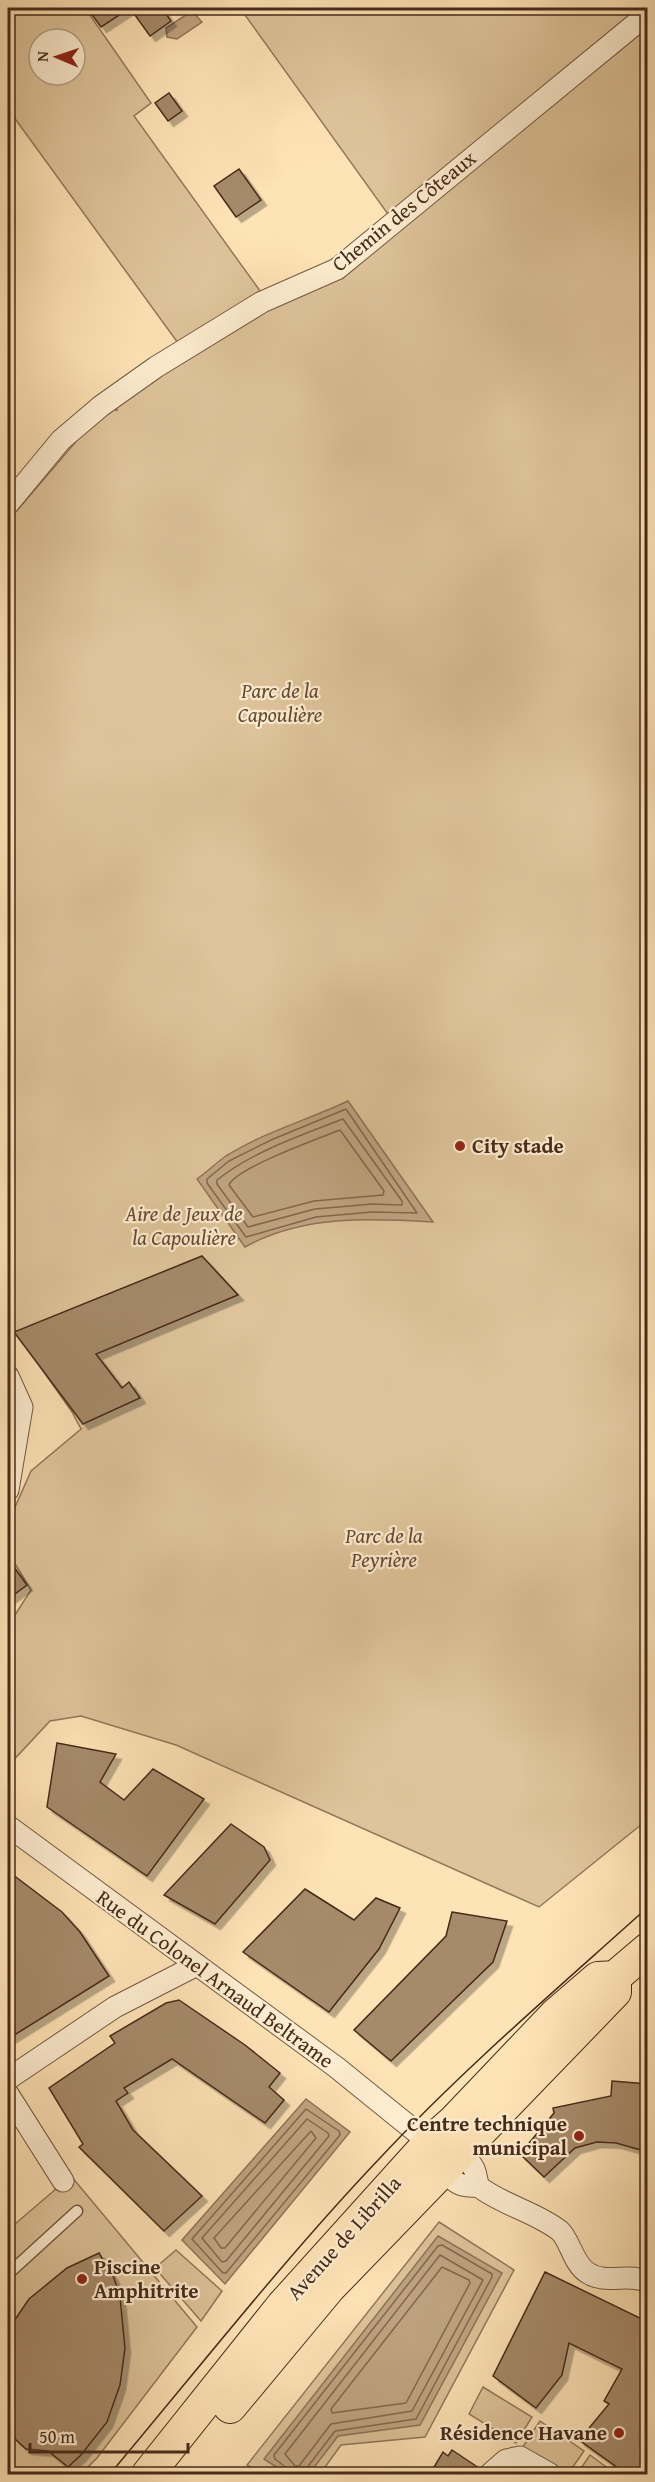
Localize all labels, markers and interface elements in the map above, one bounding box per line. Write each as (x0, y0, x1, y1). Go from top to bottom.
north arrow (27, 27, 87, 87)
text: N (30, 50, 54, 62)
street label: Chemin des Côteaux (325, 142, 483, 279)
park label: Parc de la Capoulière (238, 675, 322, 730)
place label: City stade (472, 1130, 564, 1161)
marker: City stade (453, 1139, 467, 1153)
park label: Aire de Jeux de la Capoulière (124, 1198, 243, 1253)
park label: Parc de la Peyrière (344, 1520, 423, 1575)
street label: Rue du Colonel Arnaud Beltrame (90, 1882, 341, 2076)
place label: Centre technique municipal (407, 2108, 567, 2163)
marker: Centre technique municipal (572, 2129, 586, 2143)
street label: Avenue de Librilla (279, 2168, 408, 2307)
place label: Piscine Amphitrite (94, 2251, 199, 2306)
marker: Piscine Amphitrite (75, 2272, 89, 2286)
scale bar (30, 2416, 188, 2454)
place label: Résidence Havane (440, 2417, 607, 2448)
text: 50 m (39, 2423, 75, 2450)
marker: Résidence Havane (612, 2426, 626, 2440)

